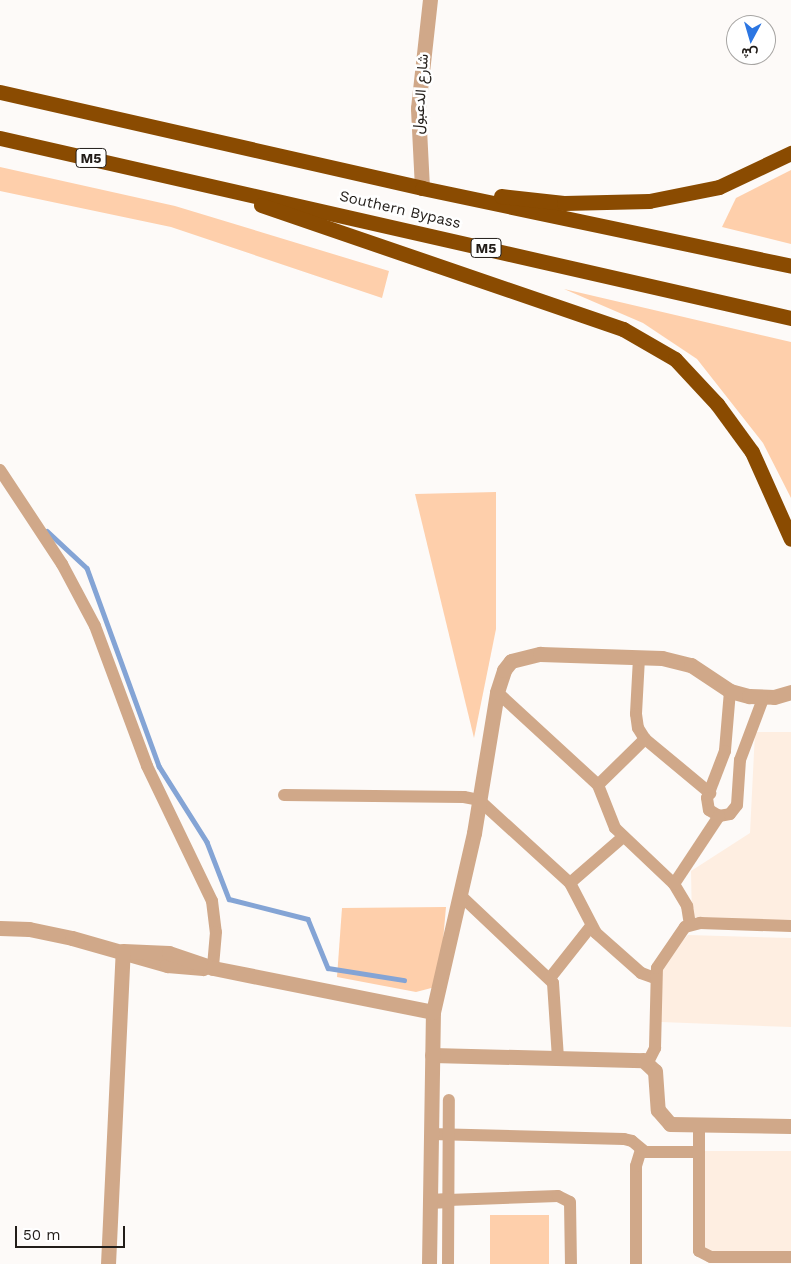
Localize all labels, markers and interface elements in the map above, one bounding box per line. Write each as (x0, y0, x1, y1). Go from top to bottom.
north arrow (726, 15, 776, 65)
text: ش (740, 45, 759, 63)
street label: شارع الدعبول (409, 53, 433, 135)
road number: M5 (75, 146, 107, 170)
street label: Southern Bypass (338, 187, 462, 233)
road number: M5 (470, 237, 502, 260)
scale bar (18, 1216, 128, 1248)
text: 50 m (23, 1226, 60, 1244)

